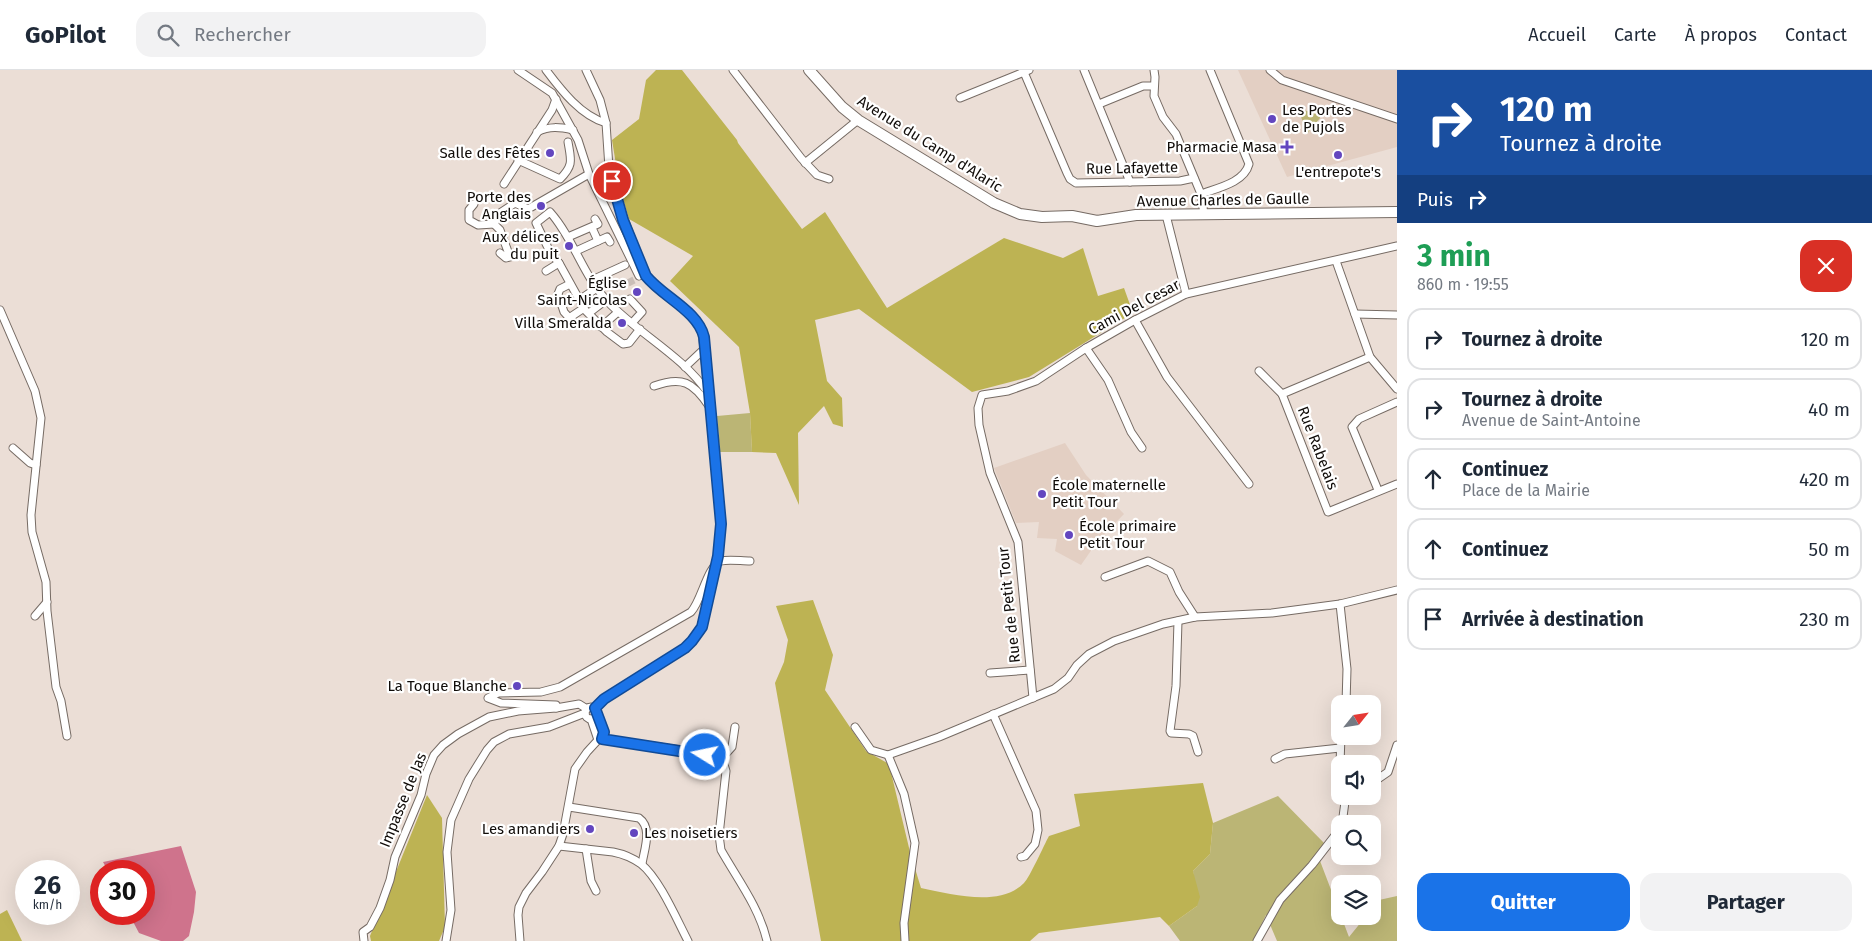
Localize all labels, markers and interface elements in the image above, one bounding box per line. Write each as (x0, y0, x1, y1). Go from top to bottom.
search box (136, 12, 486, 57)
text: GoPilot (25, 21, 106, 49)
icon: search (154, 21, 182, 49)
text: Rechercher (194, 23, 291, 46)
text: Accueil (1528, 24, 1586, 46)
text: Carte (1614, 24, 1657, 46)
text: À propos (1685, 24, 1757, 46)
text: Contact (1785, 24, 1847, 46)
text: 120 m (1500, 88, 1593, 130)
icon: right (1417, 90, 1482, 155)
street label: Avenue du Camp d'Alaric (854, 92, 1006, 196)
place label: Les Portes de Pujols (1282, 101, 1351, 136)
marker: Les Portes de Pujols (1266, 113, 1278, 125)
text: Tournez à droite (1500, 130, 1662, 157)
place label: Pharmacie Masa (1167, 138, 1277, 156)
marker: Pharmacie Masa (1281, 141, 1293, 153)
place label: Salle des Fêtes (439, 144, 540, 162)
marker: Salle des Fêtes (544, 147, 556, 159)
marker: L'entrepote's (1332, 149, 1344, 161)
street label: Rue Lafayette (1086, 158, 1178, 178)
pin (591, 160, 633, 202)
place label: L'entrepote's (1295, 163, 1381, 181)
icon: arrive (598, 167, 626, 195)
icon: right (1463, 185, 1491, 213)
place label: Porte des Anglais (467, 188, 531, 223)
text: Puis (1417, 188, 1453, 211)
street label: Avenue Charles de Gaulle (1137, 189, 1309, 211)
marker: Porte des Anglais (535, 200, 547, 212)
place label: Aux délices du puit (483, 228, 560, 263)
text: 3 min (1417, 238, 1491, 274)
marker: Aux délices du puit (563, 240, 575, 252)
button: close (1800, 240, 1852, 292)
place label: Église Saint-Nicolas (537, 274, 627, 309)
street label: Cami Del Cesar (1085, 275, 1183, 339)
text: 860 m · 19:55 (1417, 275, 1509, 294)
marker: Église Saint-Nicolas (631, 286, 643, 298)
place label: Villa Smeralda (515, 314, 612, 332)
marker: Villa Smeralda (616, 317, 628, 329)
icon: right (1419, 325, 1447, 353)
text: Tournez à droite (1462, 328, 1603, 351)
text: 120 m (1800, 328, 1850, 351)
text: Tournez à droite (1462, 388, 1603, 411)
icon: right (1419, 395, 1447, 423)
text: 40 m (1808, 398, 1850, 421)
street label: Rue Rabelais (1294, 404, 1342, 492)
text: Avenue de Saint-Antoine (1462, 411, 1641, 430)
text: Continuez (1462, 458, 1548, 481)
icon: ahead (1419, 465, 1447, 493)
text: 420 m (1799, 468, 1850, 491)
place label: École maternelle Petit Tour (1052, 476, 1166, 511)
text: Place de la Mairie (1462, 481, 1590, 500)
marker: École maternelle Petit Tour (1036, 488, 1048, 500)
place label: École primaire Petit Tour (1079, 517, 1177, 552)
marker: École primaire Petit Tour (1063, 529, 1075, 541)
icon: ahead (1419, 535, 1447, 563)
text: Continuez (1462, 538, 1548, 561)
text: 50 m (1809, 538, 1850, 561)
street label: Rue de Petit Tour (994, 546, 1024, 664)
icon: arrive (1419, 605, 1447, 633)
text: Arrivée à destination (1462, 608, 1644, 631)
text: 230 m (1799, 608, 1850, 631)
place label: La Toque Blanche (387, 677, 507, 695)
marker: La Toque Blanche (511, 680, 523, 692)
north arrow (1331, 695, 1381, 745)
map controls (1331, 695, 1381, 925)
position arrow (678, 728, 730, 780)
street label: Impasse de Jas (376, 750, 430, 850)
button: sound (1331, 755, 1381, 805)
button: search (1331, 815, 1381, 865)
place label: Les amandiers (482, 820, 580, 838)
marker: Les amandiers (584, 823, 596, 835)
place label: Les noisetiers (644, 824, 738, 842)
marker: Les noisetiers (628, 827, 640, 839)
speed limit sign: 30 (90, 860, 155, 925)
text: 26 (34, 871, 61, 901)
button: Quitter (1417, 873, 1630, 931)
button: Partager (1640, 873, 1852, 931)
button: layers (1331, 875, 1381, 925)
text: km/h (33, 898, 62, 912)

